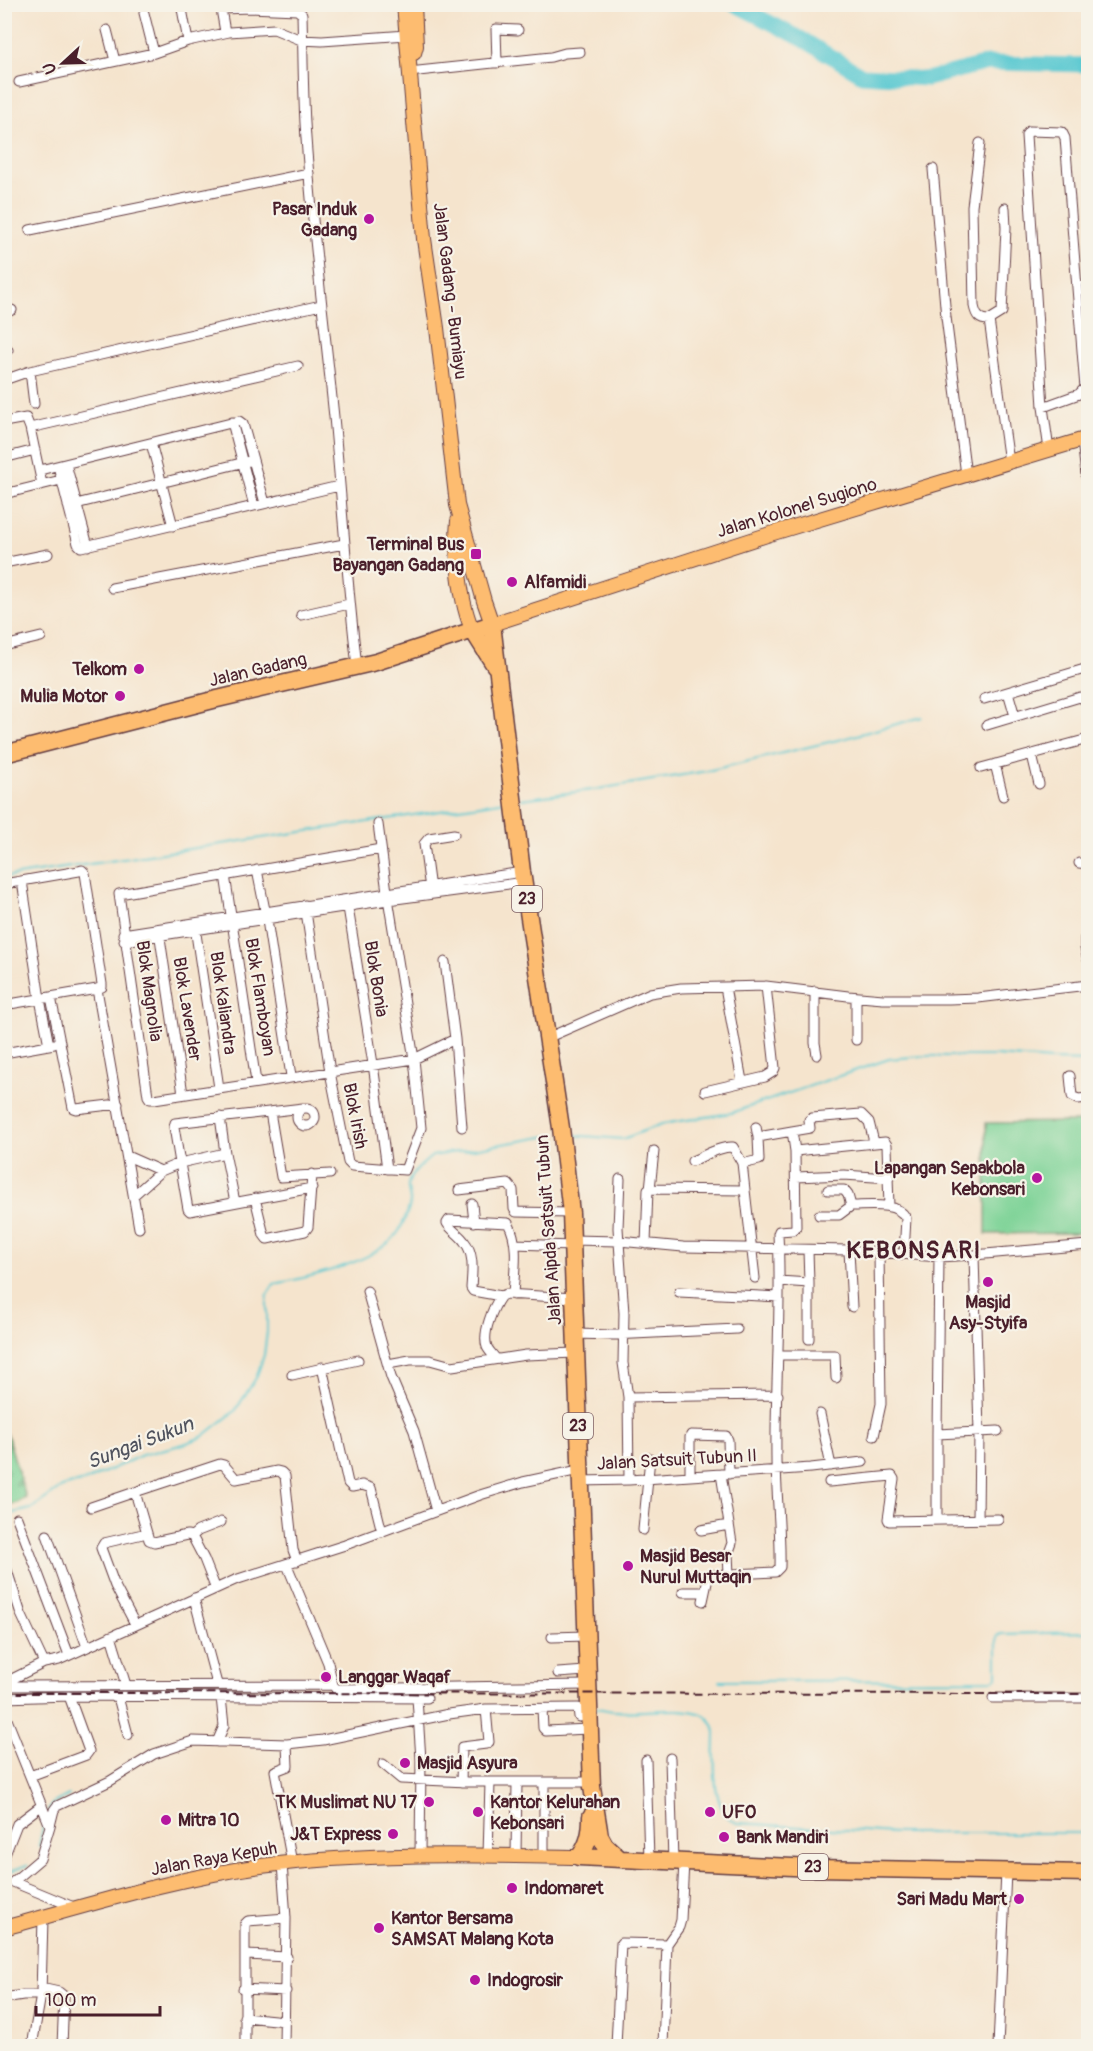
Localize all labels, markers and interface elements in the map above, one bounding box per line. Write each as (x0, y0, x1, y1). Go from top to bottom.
north arrow (33, 33, 93, 93)
text: U (39, 59, 61, 77)
place label: Pasar Induk Gadang (272, 198, 357, 242)
street label: Jalan Gadang - Bumiayu (428, 201, 472, 381)
marker: Pasar Induk Gadang (362, 212, 376, 226)
street label: Jalan Kolonel Sugiono (714, 473, 880, 543)
place label: Terminal Bus Bayangan Gadang (333, 533, 465, 577)
marker: Terminal Bus Bayangan Gadang (469, 547, 483, 561)
place label: Alfamidi (524, 571, 586, 594)
marker: Alfamidi (505, 575, 519, 589)
street label: Jalan Gadang (207, 648, 309, 692)
place label: Telkom (71, 658, 127, 681)
marker: Telkom (132, 662, 146, 676)
place label: Mulia Motor (20, 685, 109, 708)
marker: Mulia Motor (113, 689, 127, 703)
road number: 23 (512, 886, 542, 912)
street label: Blok Flamboyan (239, 936, 281, 1058)
street label: Blok Magnolia (131, 939, 167, 1043)
street label: Blok Bonia (359, 939, 393, 1019)
street label: Blok Kaliandra (204, 950, 242, 1056)
street label: Blok Lavender (167, 955, 207, 1063)
street label: Blok Irish (337, 1081, 373, 1151)
street label: Jalan Aipda Satsuit Tubun (531, 1134, 567, 1326)
place label: Lapangan Sepakbola Kebonsari (874, 1157, 1026, 1201)
marker: Lapangan Sepakbola Kebonsari (1030, 1171, 1044, 1185)
district label: KEBONSARI (846, 1236, 982, 1265)
marker: Masjid Asy-Styifa (981, 1275, 995, 1289)
place label: Masjid Asy-Styifa (949, 1291, 1028, 1335)
water label: Sungai Sukun (83, 1411, 198, 1475)
road number: 23 (563, 1413, 593, 1439)
street label: Jalan Satsuit Tubun II (596, 1444, 758, 1476)
place label: Masjid Besar Nurul Muttaqin (640, 1545, 751, 1589)
marker: Masjid Besar Nurul Muttaqin (621, 1559, 635, 1573)
place label: Langgar Waqaf (338, 1666, 452, 1689)
marker: Langgar Waqaf (319, 1670, 333, 1684)
place label: Masjid Asyura (417, 1752, 518, 1775)
marker: Masjid Asyura (398, 1756, 412, 1770)
place label: TK Muslimat NU 17 (275, 1791, 417, 1814)
place label: Kantor Kelurahan Kebonsari (490, 1791, 620, 1835)
marker: TK Muslimat NU 17 (422, 1795, 436, 1809)
place label: UFO (722, 1801, 757, 1824)
marker: Kantor Kelurahan Kebonsari (471, 1805, 485, 1819)
marker: UFO (703, 1805, 717, 1819)
place label: Mitra 10 (178, 1809, 239, 1832)
marker: Mitra 10 (159, 1813, 173, 1827)
place label: J&T Express (290, 1823, 382, 1846)
place label: Bank Mandiri (736, 1826, 828, 1849)
marker: J&T Express (386, 1827, 400, 1841)
marker: Bank Mandiri (717, 1830, 731, 1844)
street label: Jalan Raya Kepuh (149, 1837, 279, 1881)
road number: 23 (798, 1854, 828, 1880)
place label: Indomaret (524, 1877, 604, 1900)
marker: Indomaret (505, 1881, 519, 1895)
place label: Sari Madu Mart (896, 1888, 1008, 1911)
marker: Sari Madu Mart (1012, 1892, 1026, 1906)
place label: Kantor Bersama SAMSAT Malang Kota (391, 1907, 554, 1951)
marker: Kantor Bersama SAMSAT Malang Kota (372, 1921, 386, 1935)
place label: Indogrosir (487, 1969, 563, 1992)
marker: Indogrosir (468, 1973, 482, 1987)
scale bar (36, 1979, 160, 2017)
text: 100 m (45, 1989, 97, 2012)

